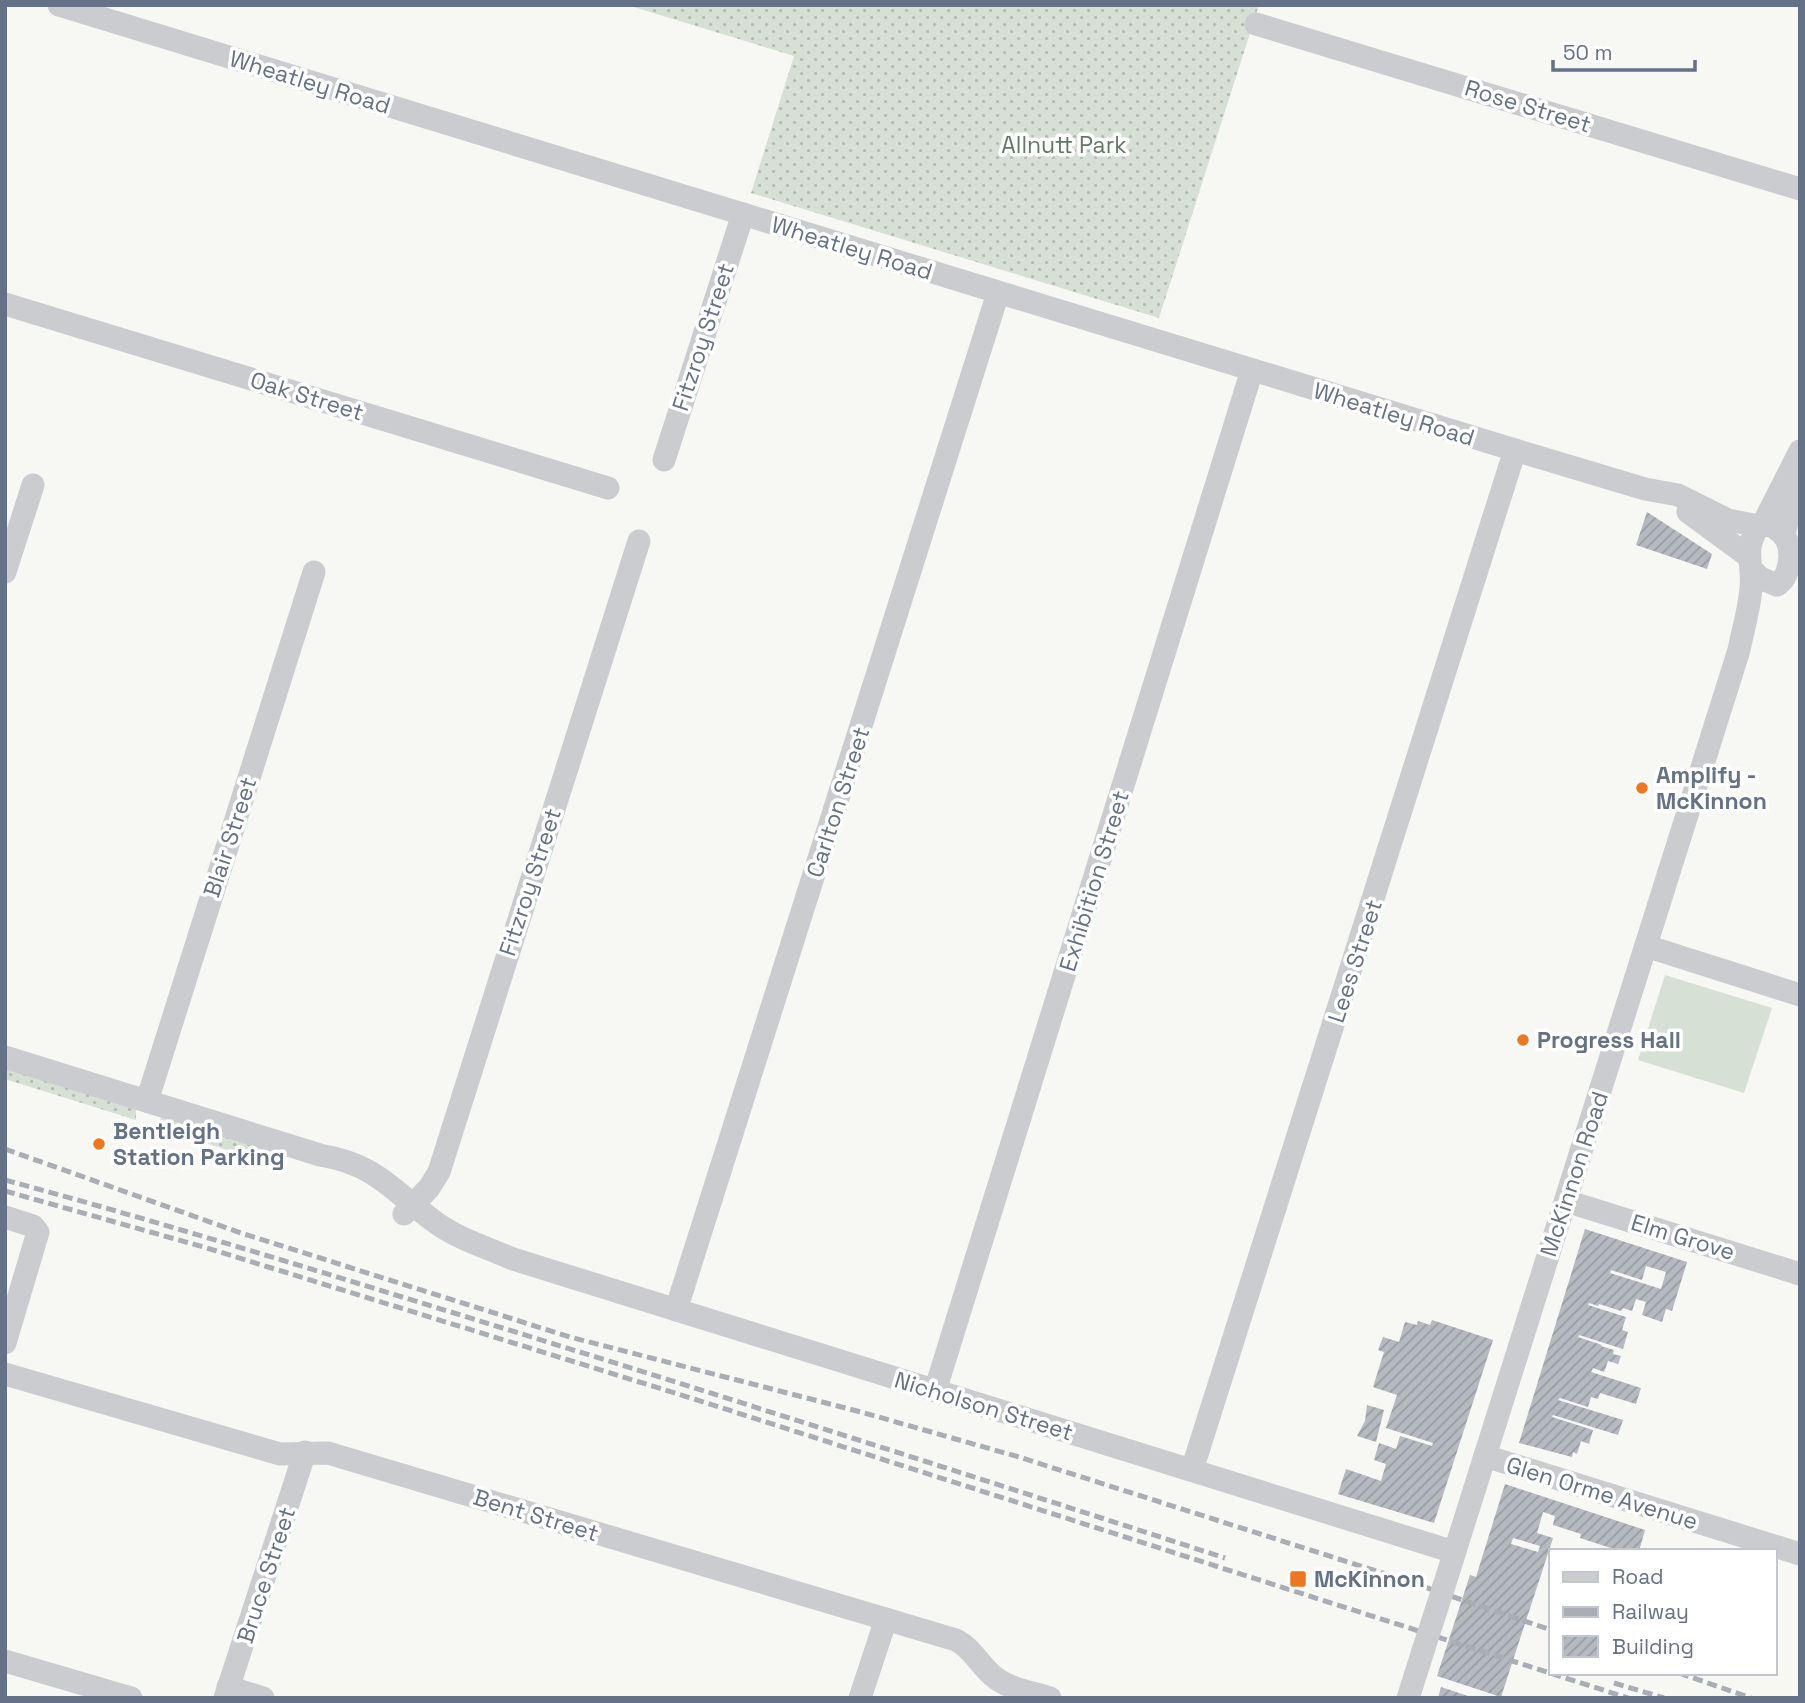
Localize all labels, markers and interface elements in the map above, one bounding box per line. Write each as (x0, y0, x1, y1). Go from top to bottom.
scale bar (1553, 28, 1695, 72)
text: 50 m (1563, 39, 1613, 66)
street label: Wheatley Road (226, 43, 394, 121)
street label: Rose Street (1461, 73, 1595, 139)
park label: Allnutt Park (1001, 130, 1127, 160)
street label: Wheatley Road (768, 209, 936, 287)
street label: Fitzroy Street (665, 259, 741, 415)
street label: Oak Street (247, 365, 367, 427)
street label: Wheatley Road (1310, 375, 1478, 453)
street label: Carlton Street (799, 723, 877, 881)
place label: Amplify - McKinnon (1656, 760, 1767, 816)
street label: Blair Street (196, 773, 264, 901)
marker: Amplify - McKinnon (1634, 780, 1650, 796)
street label: Exhibition Street (1052, 787, 1136, 975)
street label: Fitzroy Street (492, 804, 568, 960)
street label: Lees Street (1321, 895, 1389, 1027)
place label: Progress Hall (1537, 1025, 1681, 1055)
marker: Progress Hall (1515, 1032, 1531, 1048)
street label: McKinnon Road (1533, 1087, 1615, 1261)
place label: Bentleigh Station Parking (113, 1116, 285, 1172)
marker: Bentleigh Station Parking (91, 1136, 107, 1152)
street label: Elm Grove (1627, 1207, 1739, 1267)
street label: Nicholson Street (891, 1365, 1077, 1447)
street label: Glen Orme Avenue (1503, 1450, 1701, 1536)
street label: Bent Street (470, 1482, 602, 1548)
street label: Bruce Street (230, 1503, 302, 1647)
legend (1549, 1549, 1777, 1675)
text: Road (1612, 1563, 1664, 1590)
place label: McKinnon (1314, 1564, 1425, 1594)
marker: McKinnon (1288, 1569, 1308, 1589)
text: Railway (1612, 1598, 1689, 1625)
text: Building (1612, 1633, 1694, 1660)

